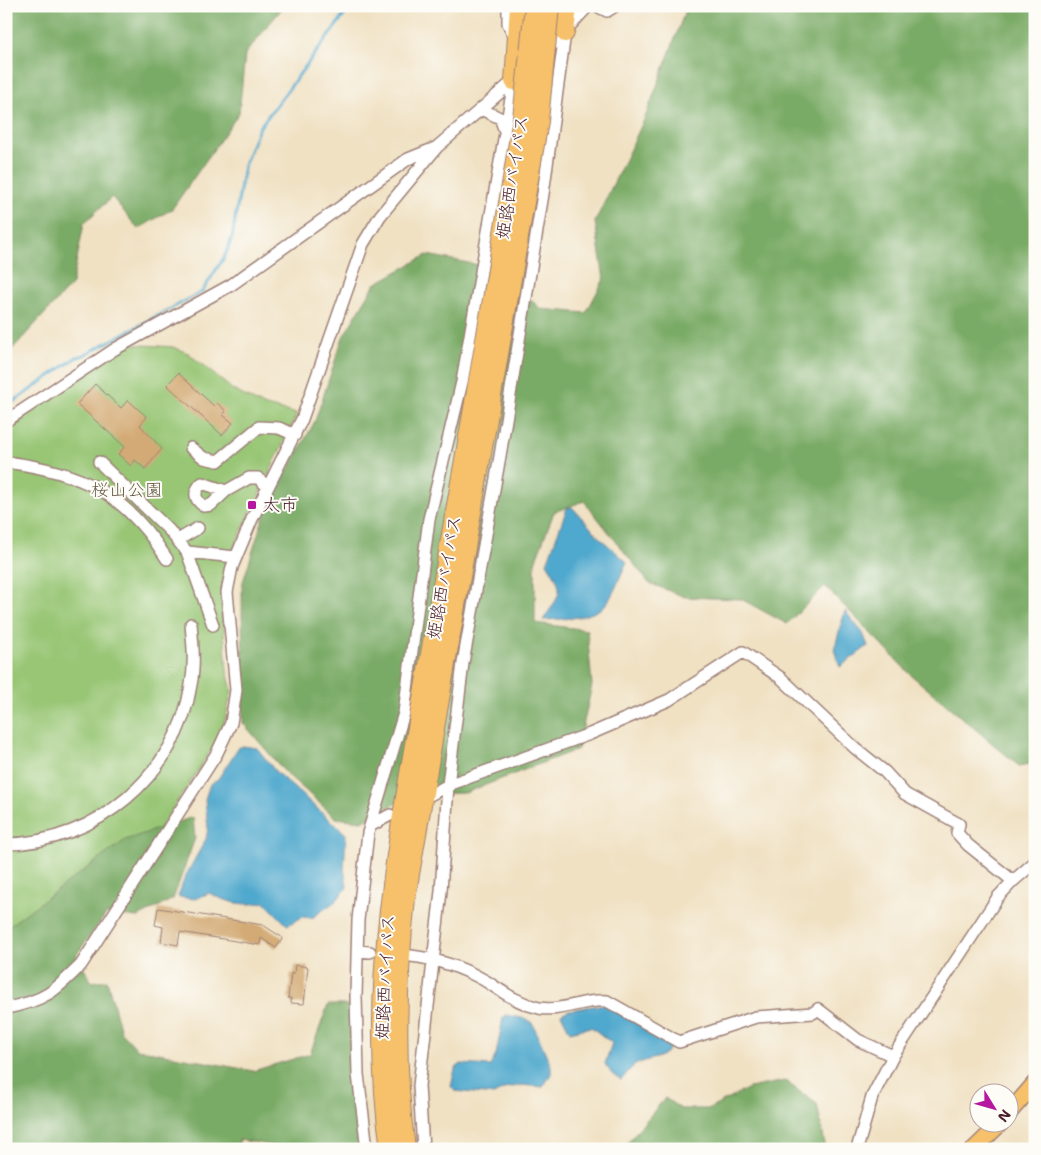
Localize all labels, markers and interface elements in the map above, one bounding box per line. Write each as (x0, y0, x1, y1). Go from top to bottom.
street label: 姫路西バイパス (490, 113, 534, 241)
park label: 桜山公園 (91, 478, 163, 502)
place label: 太市 (262, 493, 298, 517)
marker: 太市 (246, 499, 258, 511)
street label: 姫路西バイパス (421, 513, 467, 641)
street label: 姫路西バイパス (370, 914, 400, 1040)
north arrow (968, 1082, 1018, 1132)
text: N (994, 1106, 1015, 1126)

